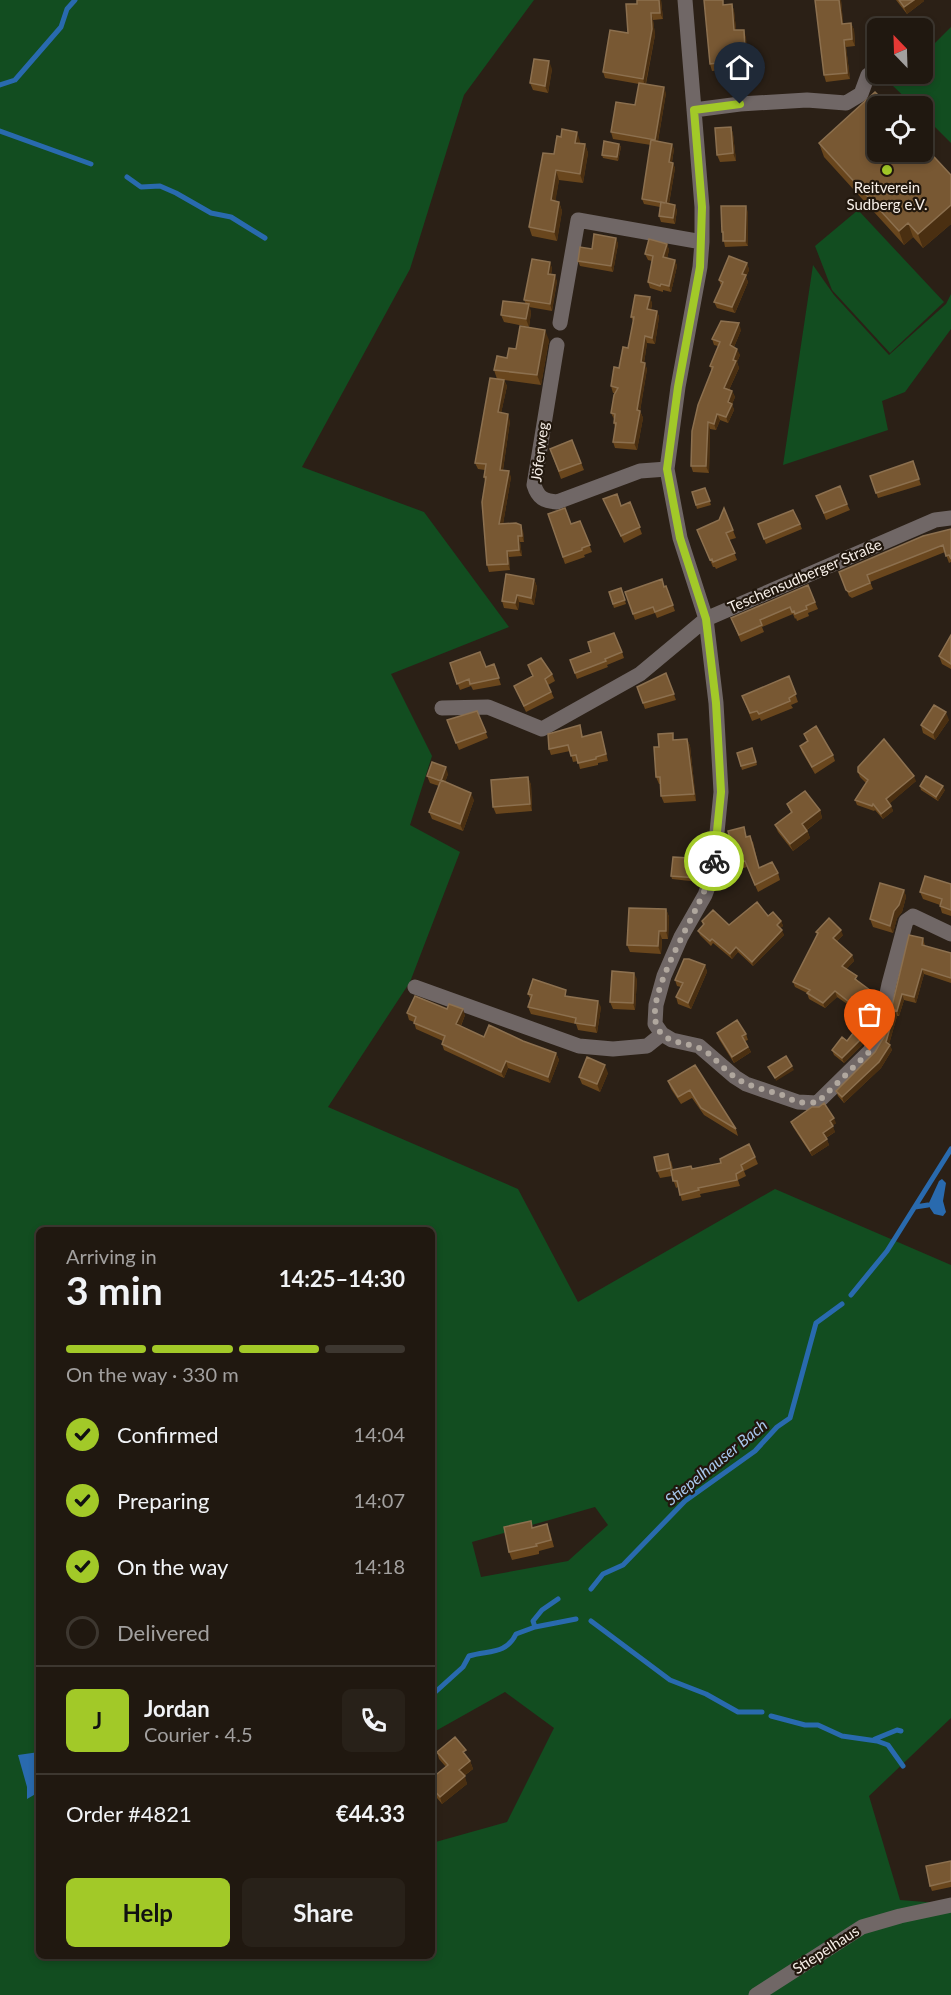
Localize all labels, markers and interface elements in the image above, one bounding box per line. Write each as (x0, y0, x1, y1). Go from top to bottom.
north arrow (867, 18, 933, 84)
map controls (867, 18, 933, 162)
pin (714, 42, 765, 104)
icon: home (723, 51, 756, 84)
button: locate (867, 96, 933, 162)
marker: Reitverein Sudberg e.V. (880, 163, 894, 177)
place label: Reitverein Sudberg e.V. (847, 178, 927, 213)
street label: Jöferweg (526, 421, 552, 483)
street label: Teschensudberger Straße (725, 534, 884, 616)
courier (684, 831, 744, 891)
icon: bike (698, 845, 731, 878)
pin (844, 989, 895, 1051)
icon: bag (853, 998, 886, 1031)
text: Arriving in (66, 1244, 157, 1268)
text: 14:25–14:30 (279, 1265, 405, 1292)
text: 3 min (66, 1267, 163, 1313)
text: On the way · 330 m (66, 1362, 239, 1386)
water label: Stiepelhauser Bach (661, 1415, 771, 1509)
icon: check (66, 1418, 99, 1451)
text: Confirmed (117, 1421, 219, 1448)
text: 14:04 (354, 1422, 405, 1446)
icon: check (66, 1484, 99, 1517)
text: Preparing (117, 1487, 209, 1514)
text: 14:07 (354, 1488, 405, 1512)
icon: check (66, 1550, 99, 1583)
text: On the way (117, 1553, 228, 1580)
text: 14:18 (354, 1554, 405, 1578)
text: Delivered (117, 1619, 210, 1646)
button: phone (342, 1689, 405, 1752)
text: Jordan (144, 1695, 210, 1722)
text: J (93, 1707, 102, 1734)
text: Courier · 4.5 (144, 1722, 253, 1746)
text: Order #4821 (66, 1800, 192, 1827)
text: €44.33 (336, 1800, 405, 1827)
button: Help (66, 1878, 230, 1947)
button: Share (242, 1878, 405, 1947)
street label: Stiepelhaus (789, 1921, 862, 1977)

